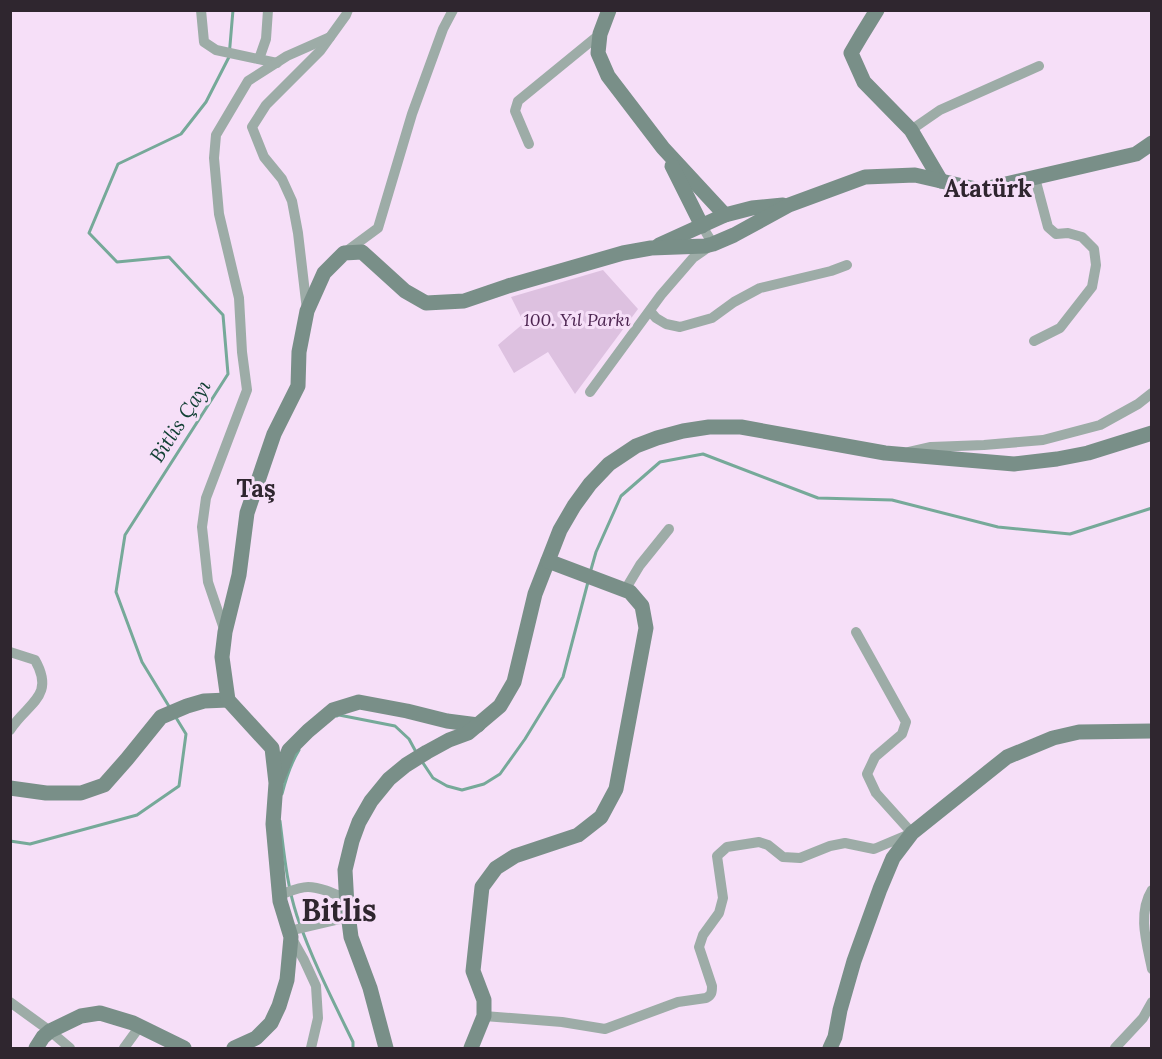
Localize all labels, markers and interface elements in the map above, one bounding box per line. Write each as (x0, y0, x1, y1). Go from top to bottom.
district label: Atatürk (944, 173, 1032, 204)
park label: 100. Yıl Parkı (523, 308, 631, 331)
water label: Bitlis Çayı (144, 374, 216, 467)
district label: Taş (236, 473, 276, 504)
district label: Bitlis (301, 891, 377, 929)

